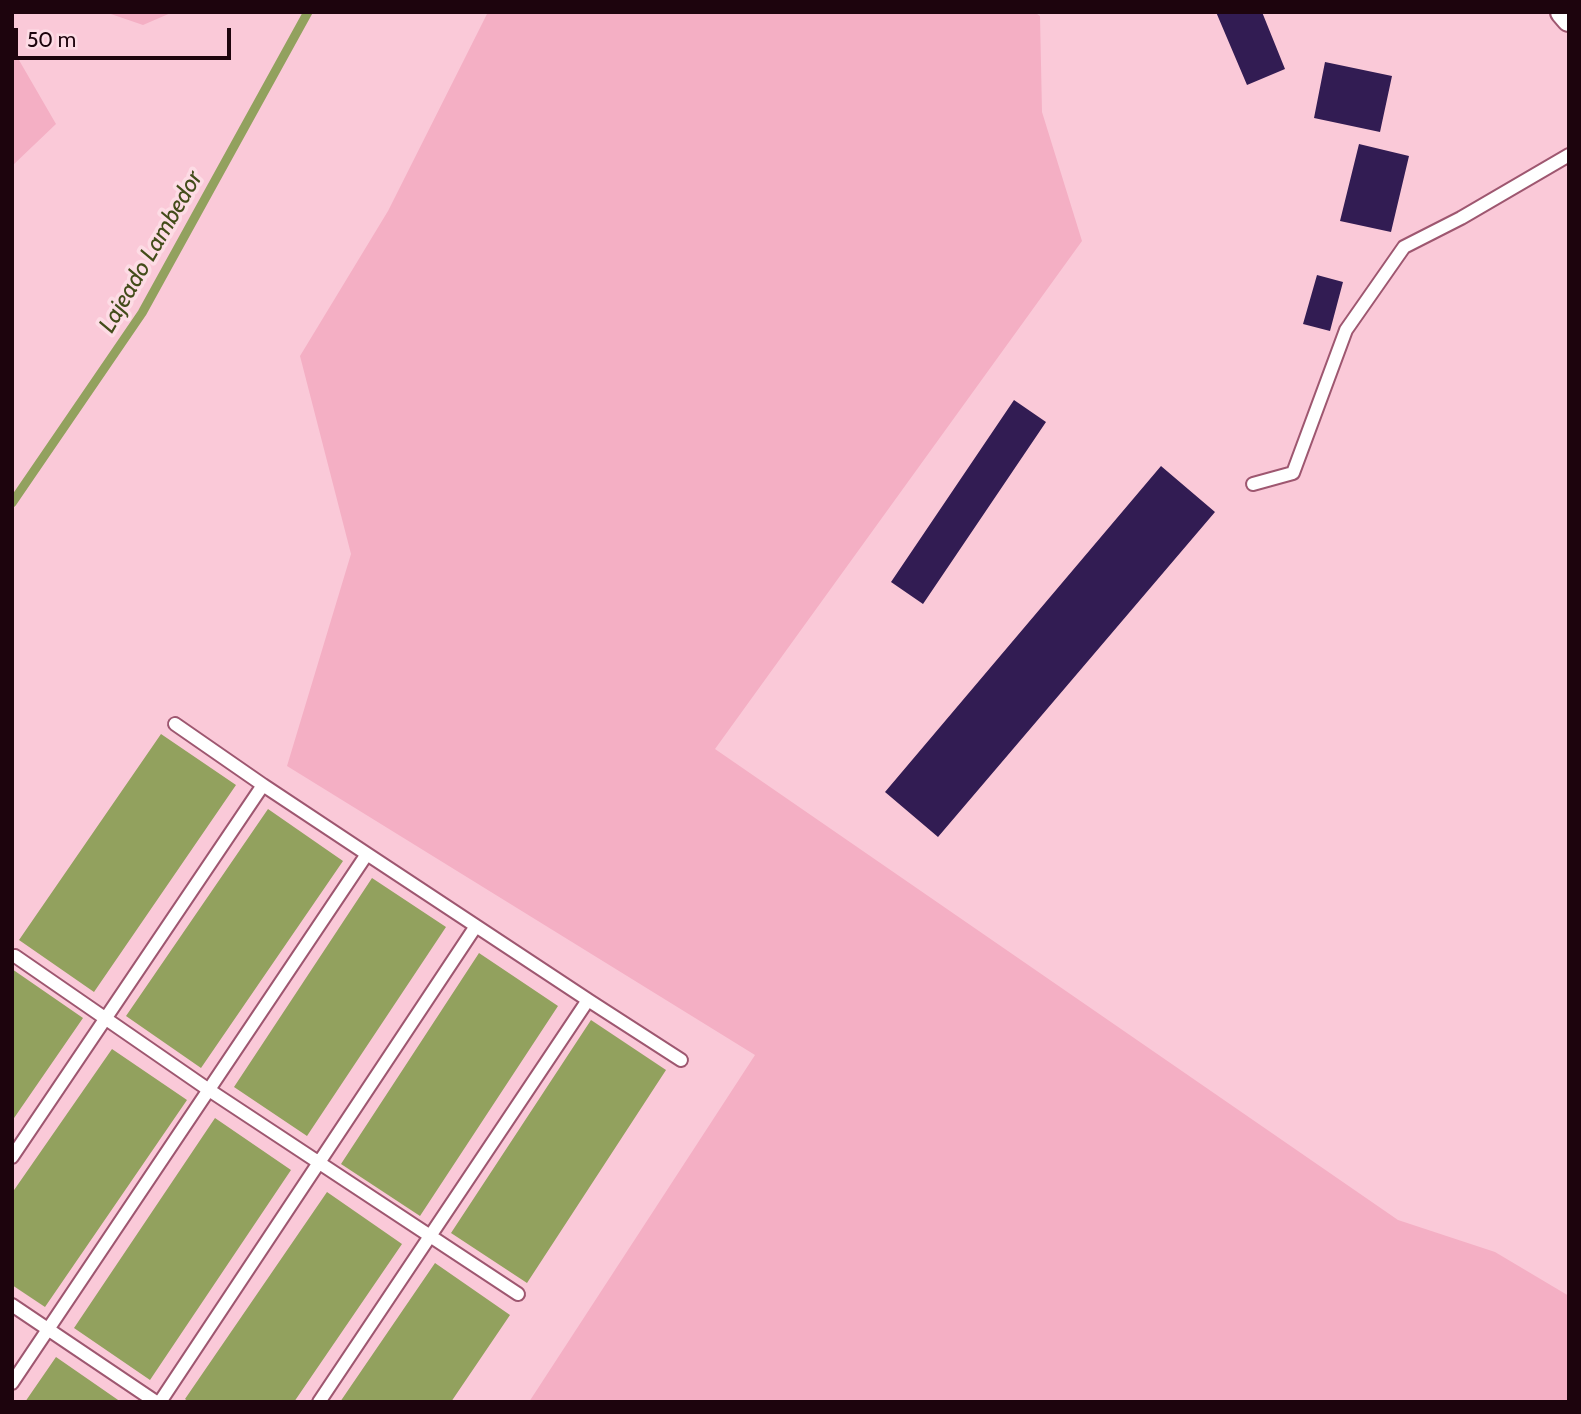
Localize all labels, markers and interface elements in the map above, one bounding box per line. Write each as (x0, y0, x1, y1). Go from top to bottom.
scale bar (18, 14, 234, 58)
text: 50 m (27, 27, 76, 52)
water label: Lajeado Lambedor (93, 166, 209, 338)

